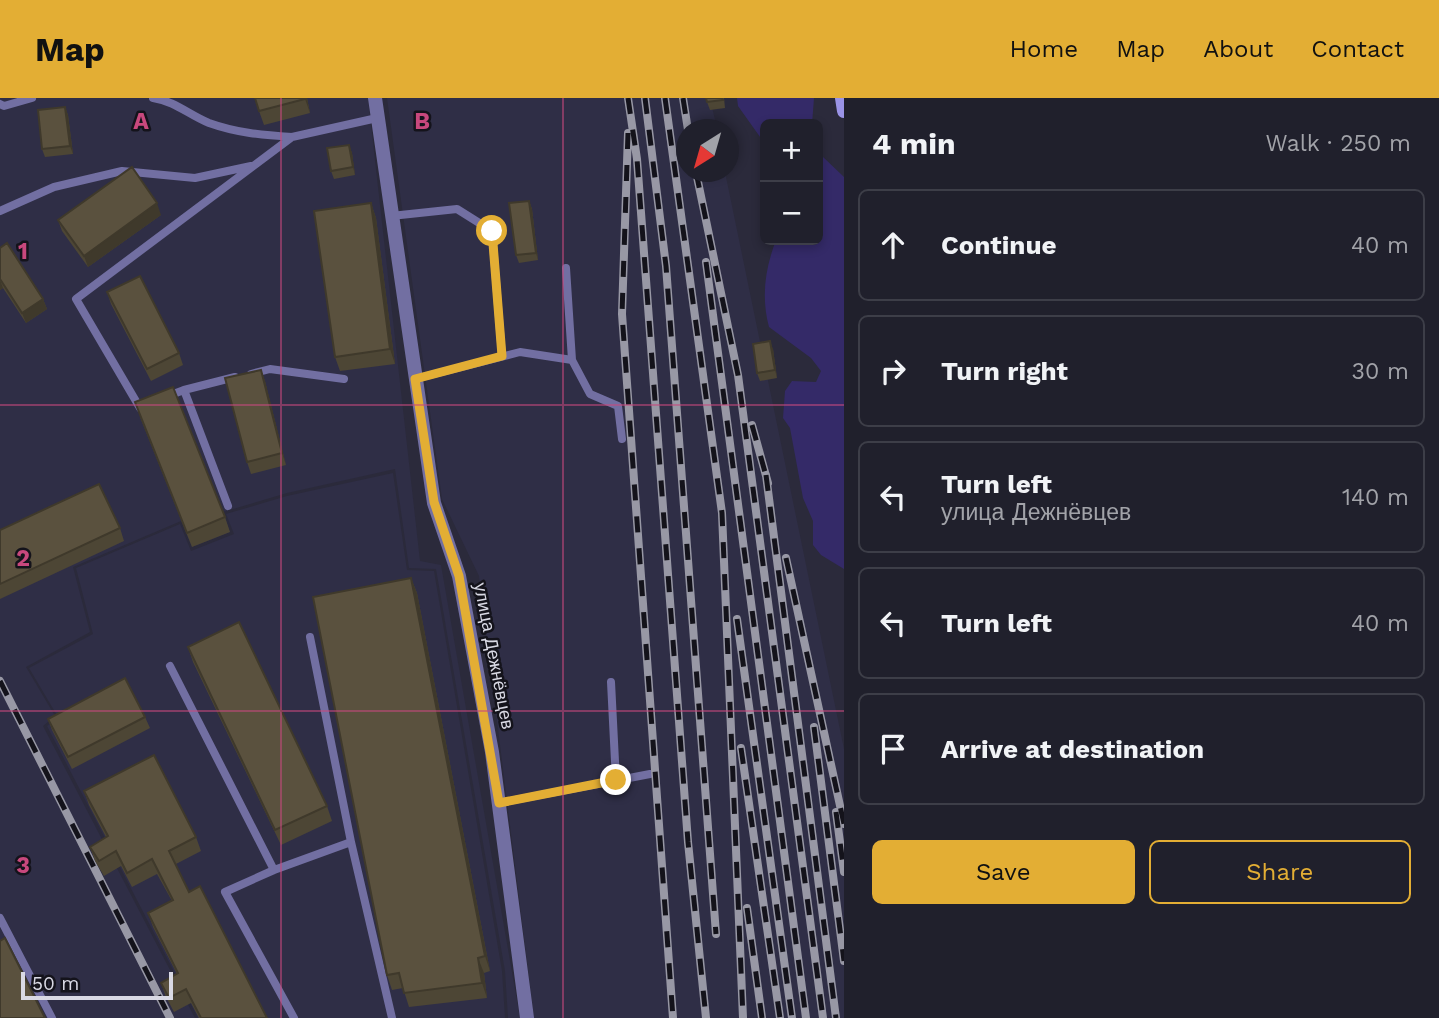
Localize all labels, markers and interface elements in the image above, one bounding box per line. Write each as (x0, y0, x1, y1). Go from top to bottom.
text: Map (35, 30, 105, 69)
text: Home (1010, 35, 1078, 63)
text: Map (1116, 35, 1165, 63)
text: About (1203, 35, 1273, 63)
text: Contact (1311, 35, 1404, 63)
text: A (133, 108, 149, 135)
text: B (414, 108, 430, 135)
north arrow (676, 119, 739, 182)
map controls (760, 119, 823, 245)
button: + (760, 119, 823, 182)
text: 4 min (872, 126, 956, 161)
text: Walk · 250 m (1265, 130, 1411, 157)
button: − (760, 182, 823, 245)
route start (476, 215, 507, 246)
icon: ahead (874, 226, 912, 264)
text: Continue (941, 230, 1057, 260)
text: 40 m (1351, 232, 1409, 259)
text: 1 (18, 238, 28, 265)
icon: right (874, 352, 912, 390)
text: Turn right (941, 356, 1068, 386)
text: 30 m (1352, 358, 1409, 385)
text: Turn left (941, 469, 1052, 499)
icon: left (874, 478, 912, 516)
text: 140 m (1342, 484, 1409, 511)
text: улица Дежнёвцев (941, 499, 1131, 526)
text: 2 (16, 545, 30, 572)
street label: улица Дежнёвцев (470, 581, 519, 731)
icon: left (874, 604, 912, 642)
text: Turn left (941, 608, 1052, 638)
text: 40 m (1351, 610, 1409, 637)
icon: arrive (874, 730, 912, 768)
text: Arrive at destination (941, 734, 1204, 764)
route end (600, 764, 631, 795)
button: Save (872, 840, 1135, 904)
button: Share (1149, 840, 1411, 904)
text: 3 (16, 852, 30, 879)
scale bar (21, 969, 173, 1001)
text: 50 m (32, 972, 79, 995)

